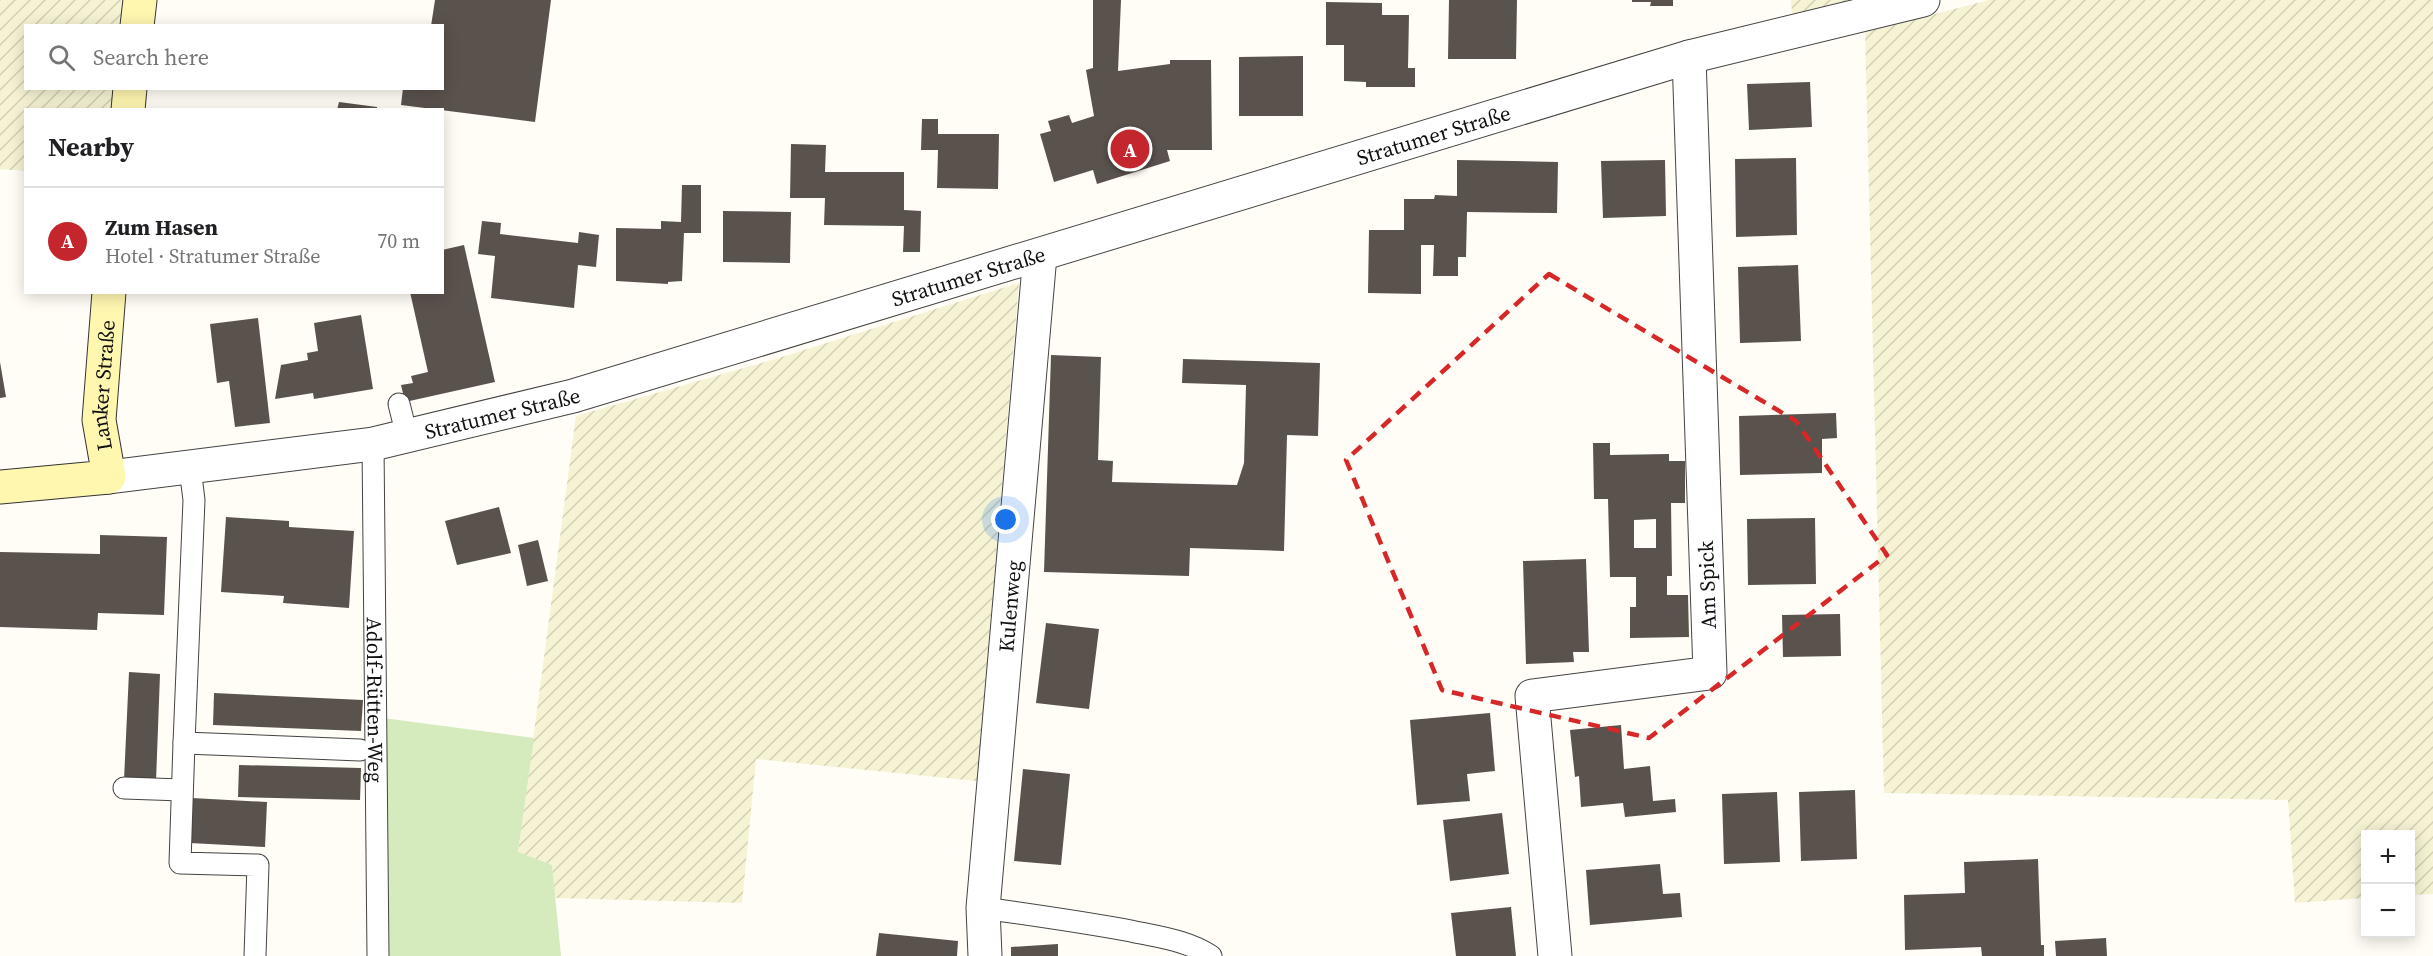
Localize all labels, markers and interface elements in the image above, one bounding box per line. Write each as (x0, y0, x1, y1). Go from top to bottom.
search box (24, 24, 444, 90)
icon: search (45, 41, 78, 74)
text: Search here (93, 42, 209, 72)
street label: Stratumer Straße (1353, 98, 1514, 172)
pin: A (1110, 126, 1150, 172)
text: Nearby (48, 129, 134, 165)
text: Zum Hasen (105, 212, 218, 242)
text: A (61, 227, 74, 255)
text: 70 m (377, 227, 420, 255)
street label: Stratumer Straße (888, 239, 1049, 313)
text: Hotel · Stratumer Straße (105, 242, 320, 270)
street label: Lanker Straße (84, 319, 121, 453)
street label: Stratumer Straße (422, 380, 584, 446)
your location (991, 505, 1020, 534)
street label: Am Spick (1691, 540, 1723, 630)
street label: Kulenweg (991, 559, 1028, 653)
street label: Adolf-Rütten-Weg (360, 617, 391, 783)
map controls (2361, 830, 2415, 938)
button: + (2361, 830, 2415, 884)
button: − (2361, 884, 2415, 938)

